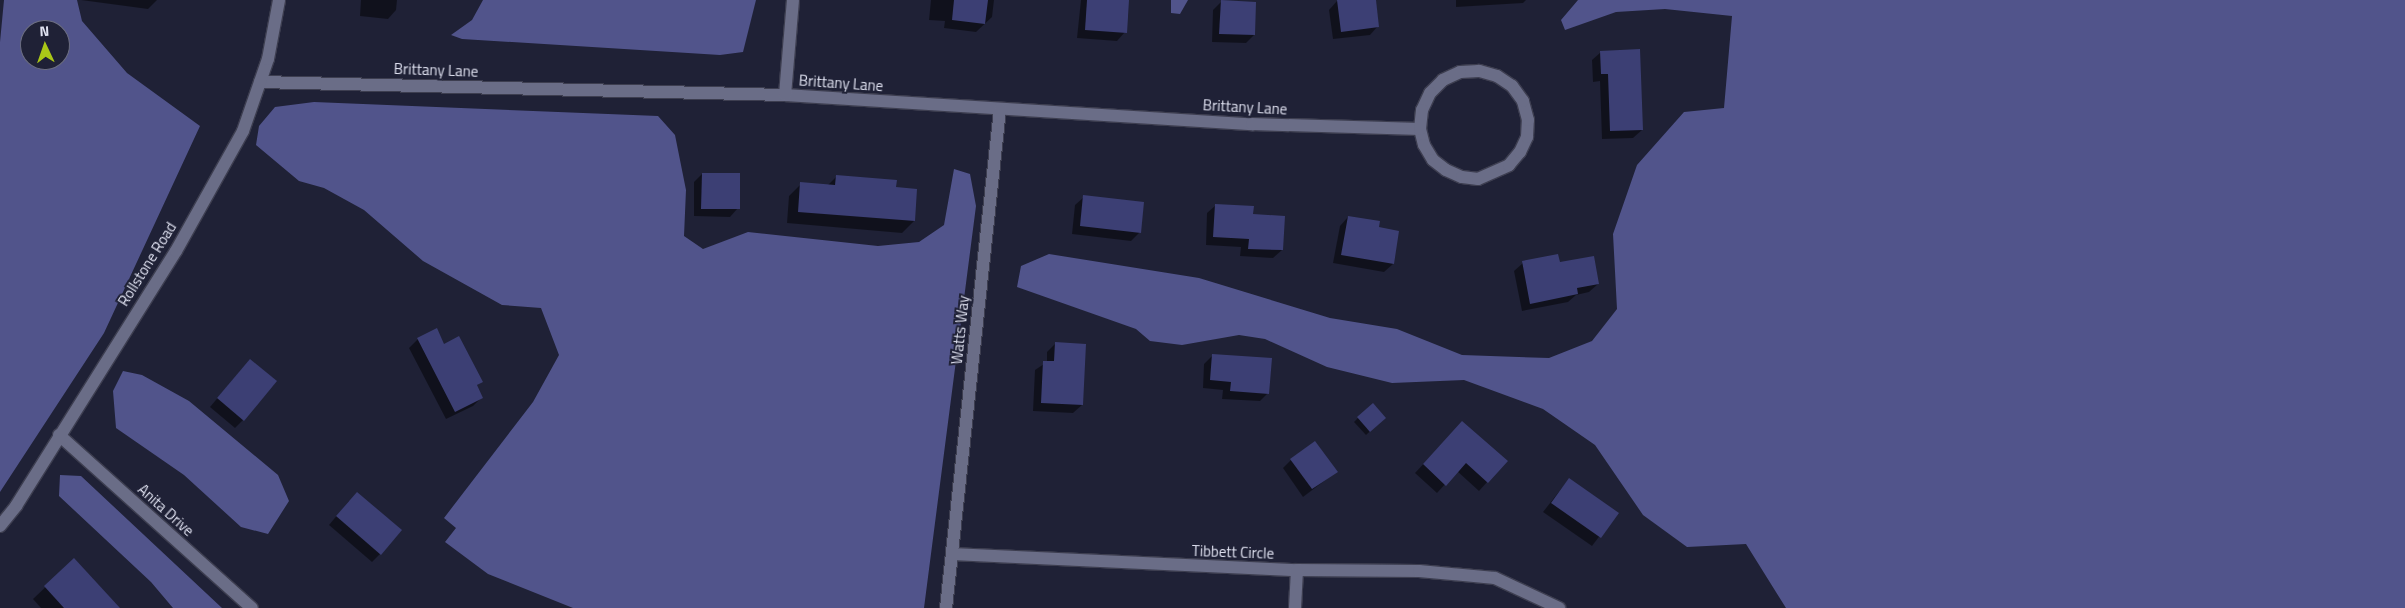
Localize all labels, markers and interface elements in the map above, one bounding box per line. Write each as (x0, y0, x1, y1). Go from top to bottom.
north arrow (20, 20, 70, 70)
text: N (39, 20, 50, 41)
street label: Brittany Lane (393, 60, 479, 80)
street label: Brittany Lane (798, 71, 884, 95)
street label: Brittany Lane (1202, 96, 1288, 118)
street label: Rollstone Road (114, 219, 180, 309)
street label: Watts Way (947, 295, 973, 365)
street label: Anita Drive (134, 480, 198, 540)
street label: Tibbett Circle (1192, 542, 1274, 562)

